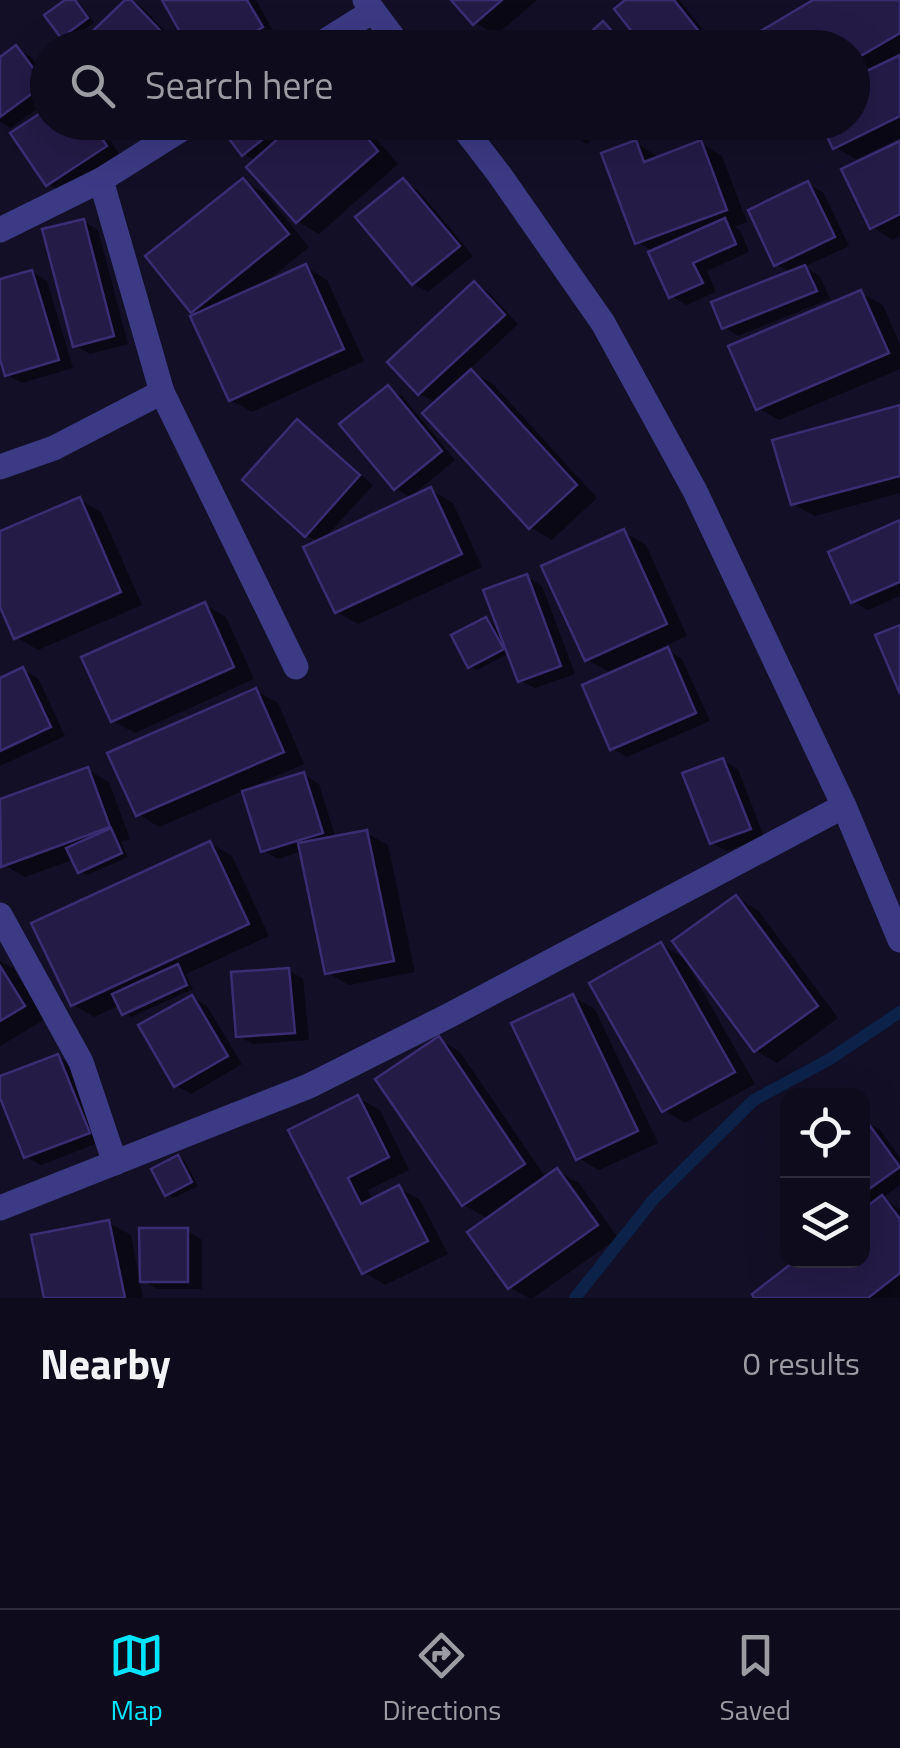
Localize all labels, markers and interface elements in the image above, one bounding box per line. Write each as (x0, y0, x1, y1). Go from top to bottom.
search box (30, 30, 870, 140)
text: Search here (145, 56, 333, 114)
icon: search (65, 58, 120, 113)
map controls (780, 1088, 870, 1268)
button: locate (780, 1088, 870, 1178)
button: layers (780, 1178, 870, 1268)
text: Nearby (40, 1331, 171, 1395)
text: 0 results (743, 1339, 860, 1387)
tab: Map (109, 1628, 164, 1731)
tab: Directions (382, 1628, 501, 1731)
tab: Saved (720, 1628, 791, 1731)

